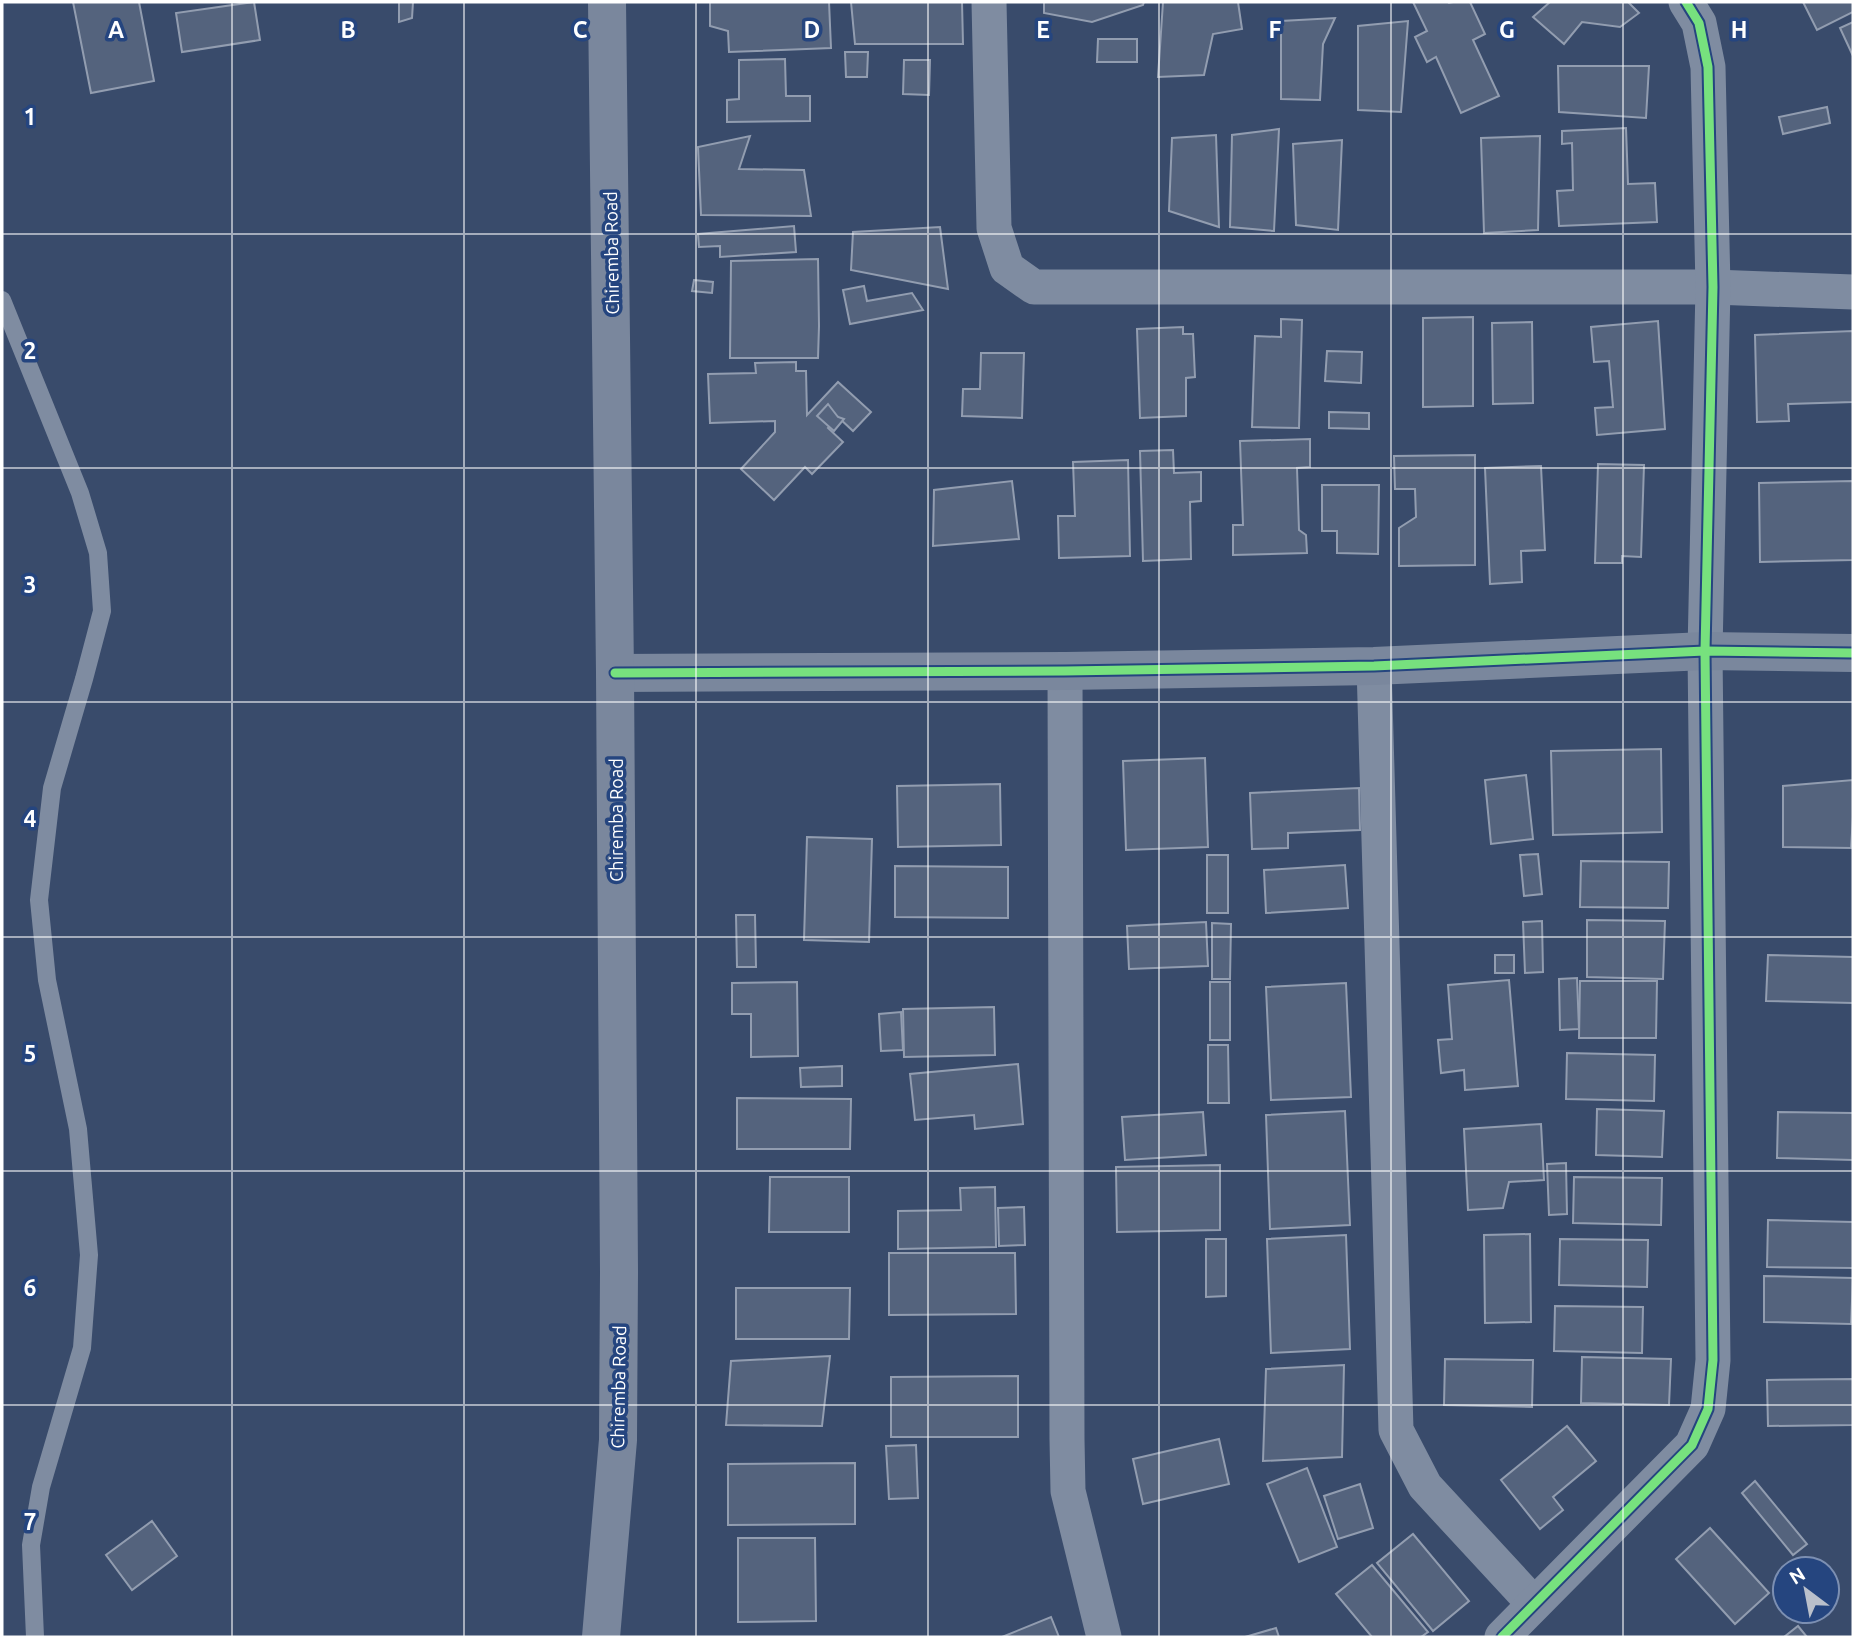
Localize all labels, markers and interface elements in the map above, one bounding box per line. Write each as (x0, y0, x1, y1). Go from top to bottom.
text: A (108, 17, 124, 42)
text: B (340, 17, 356, 42)
text: C (573, 17, 588, 42)
text: D (804, 17, 820, 42)
text: E (1036, 17, 1050, 42)
text: F (1269, 17, 1282, 42)
text: G (1499, 17, 1515, 42)
text: H (1731, 17, 1747, 42)
text: 1 (24, 104, 36, 129)
street label: Chiremba Road (600, 191, 622, 315)
text: 2 (24, 338, 36, 363)
text: 3 (24, 572, 36, 597)
street label: Chiremba Road (606, 758, 626, 882)
text: 4 (24, 806, 37, 831)
text: 5 (24, 1041, 36, 1066)
text: 6 (24, 1275, 37, 1300)
street label: Chiremba Road (607, 1325, 629, 1449)
text: 7 (24, 1509, 36, 1534)
north arrow (1771, 1555, 1841, 1625)
text: N (1785, 1562, 1809, 1589)

